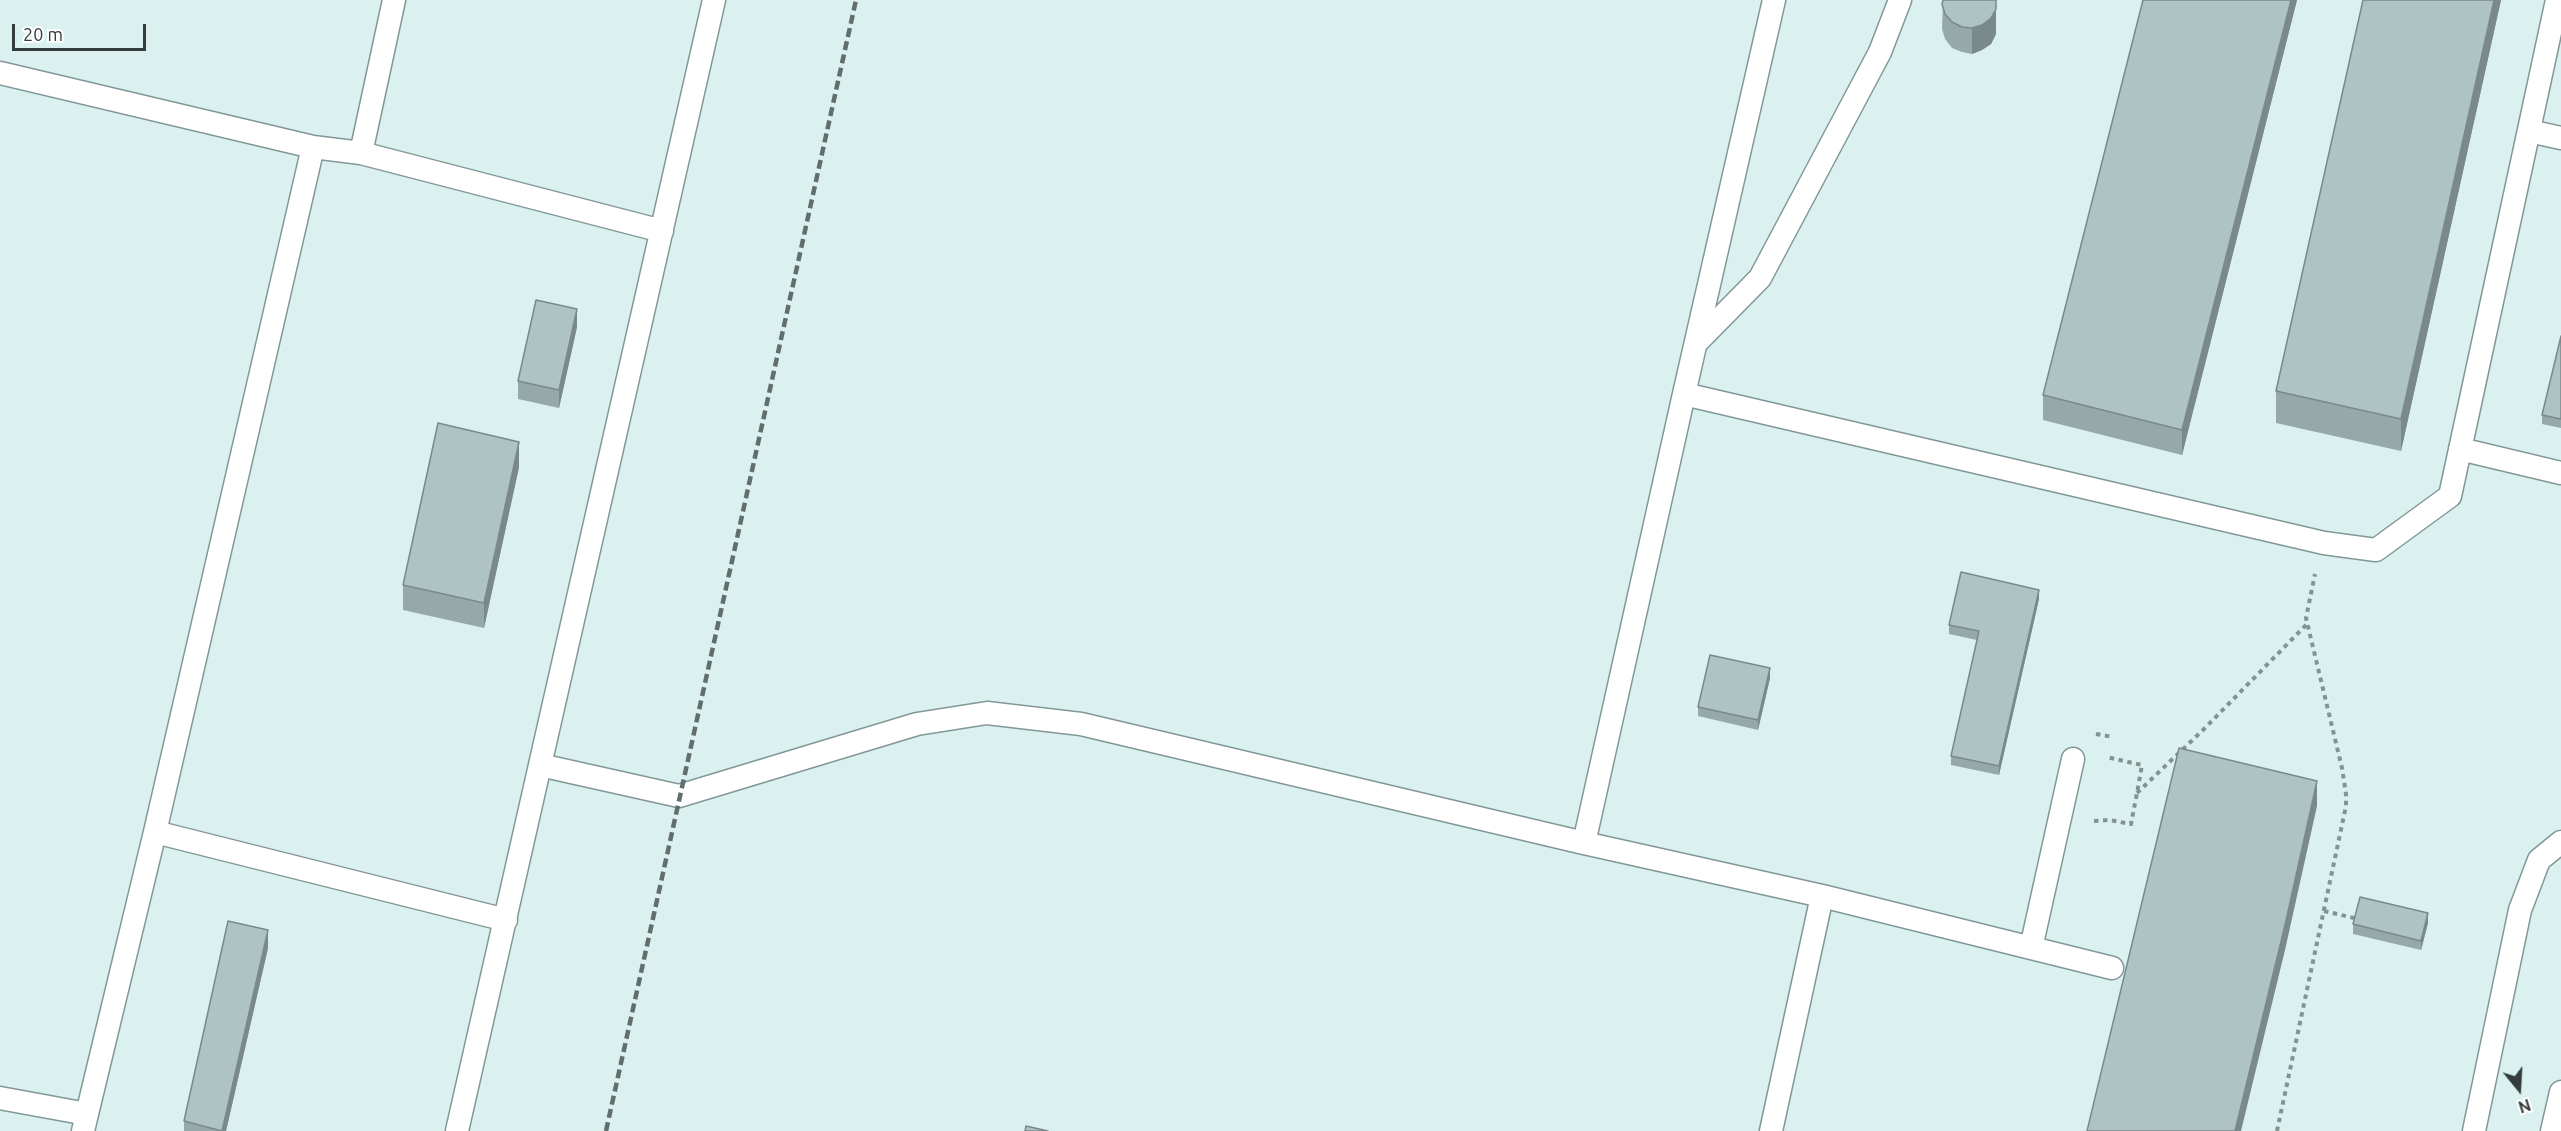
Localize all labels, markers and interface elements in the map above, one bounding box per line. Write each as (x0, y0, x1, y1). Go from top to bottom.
scale bar (15, 12, 148, 50)
text: 20 m (23, 24, 63, 44)
north arrow (2489, 1059, 2549, 1119)
text: N (2516, 1096, 2533, 1117)

